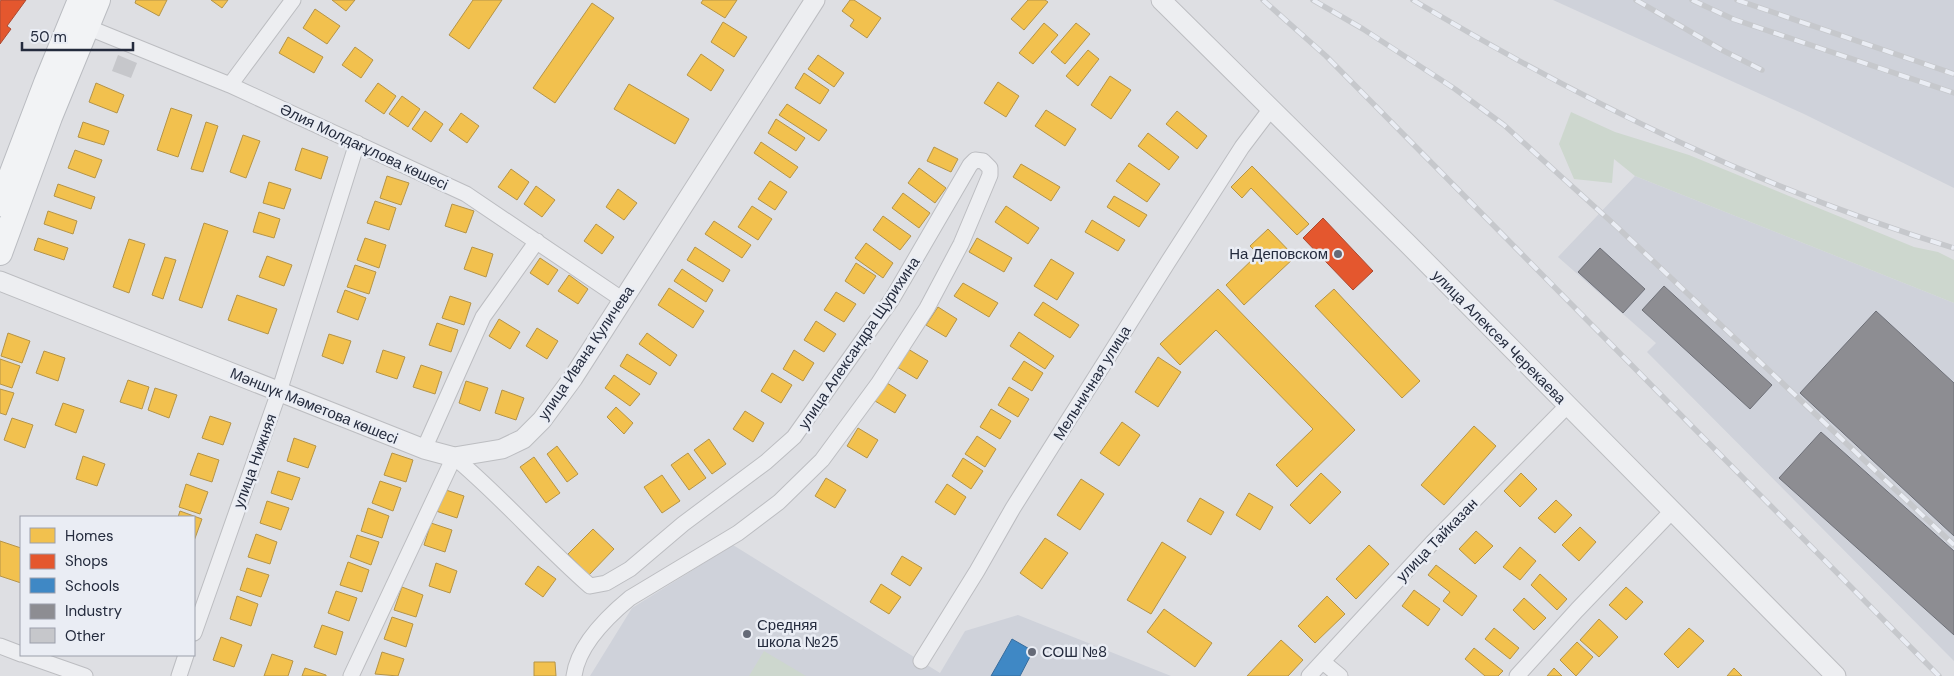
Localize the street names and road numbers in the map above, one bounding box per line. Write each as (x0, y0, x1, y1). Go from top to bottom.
street label: Әлия Молдағұлова көшесі (277, 99, 451, 195)
street label: улица Александра Щурихина (794, 252, 925, 433)
street label: улица Алексея Черекаева (1428, 266, 1571, 409)
street label: улица Ивана Куличева (534, 281, 639, 424)
street label: Мельничная улица (1049, 321, 1136, 444)
street label: Мәншүк Мәметова көшесі (227, 363, 401, 449)
street label: улица Нижняя (229, 411, 281, 511)
street label: улица Тайказан (1392, 494, 1482, 586)

